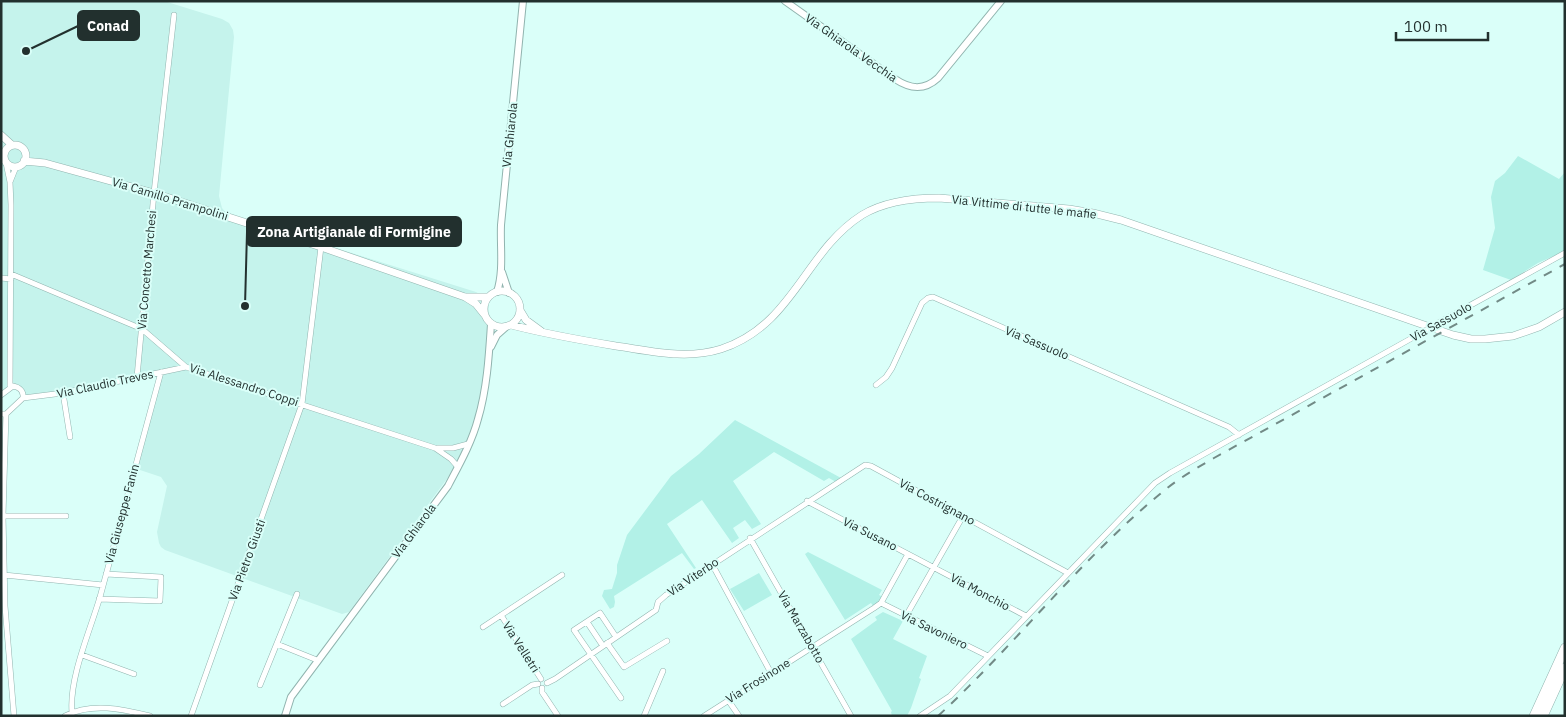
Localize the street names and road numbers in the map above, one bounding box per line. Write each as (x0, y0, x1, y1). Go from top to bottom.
street label: Via Ghiarola Vecchia (802, 10, 901, 85)
street label: Via Ghiarola (499, 101, 520, 168)
street label: Via Camillo Prampolini (110, 174, 230, 223)
street label: Via Vittime di tutte le mafie (951, 191, 1098, 222)
street label: Via Concetto Marchesi (134, 210, 159, 330)
street label: Via Sassuolo (1407, 298, 1474, 345)
street label: Via Sassuolo (1003, 322, 1072, 363)
street label: Via Alessandro Coppi (188, 360, 301, 409)
street label: Via Claudio Treves (55, 366, 155, 401)
street label: Via Giuseppe Fanin (101, 462, 142, 565)
street label: Via Costrignano (897, 475, 978, 528)
street label: Via Ghiarola (388, 500, 439, 561)
street label: Via Susano (840, 513, 900, 554)
street label: Via Pietro Giusti (225, 517, 268, 603)
street label: Via Viterbo (664, 554, 721, 599)
street label: Via Monchio (948, 570, 1013, 614)
street label: Via Marzabotto (775, 588, 828, 666)
street label: Via Savoniero (898, 607, 970, 652)
street label: Via Velletri (499, 618, 543, 675)
street label: Via Frosinone (723, 655, 793, 706)

